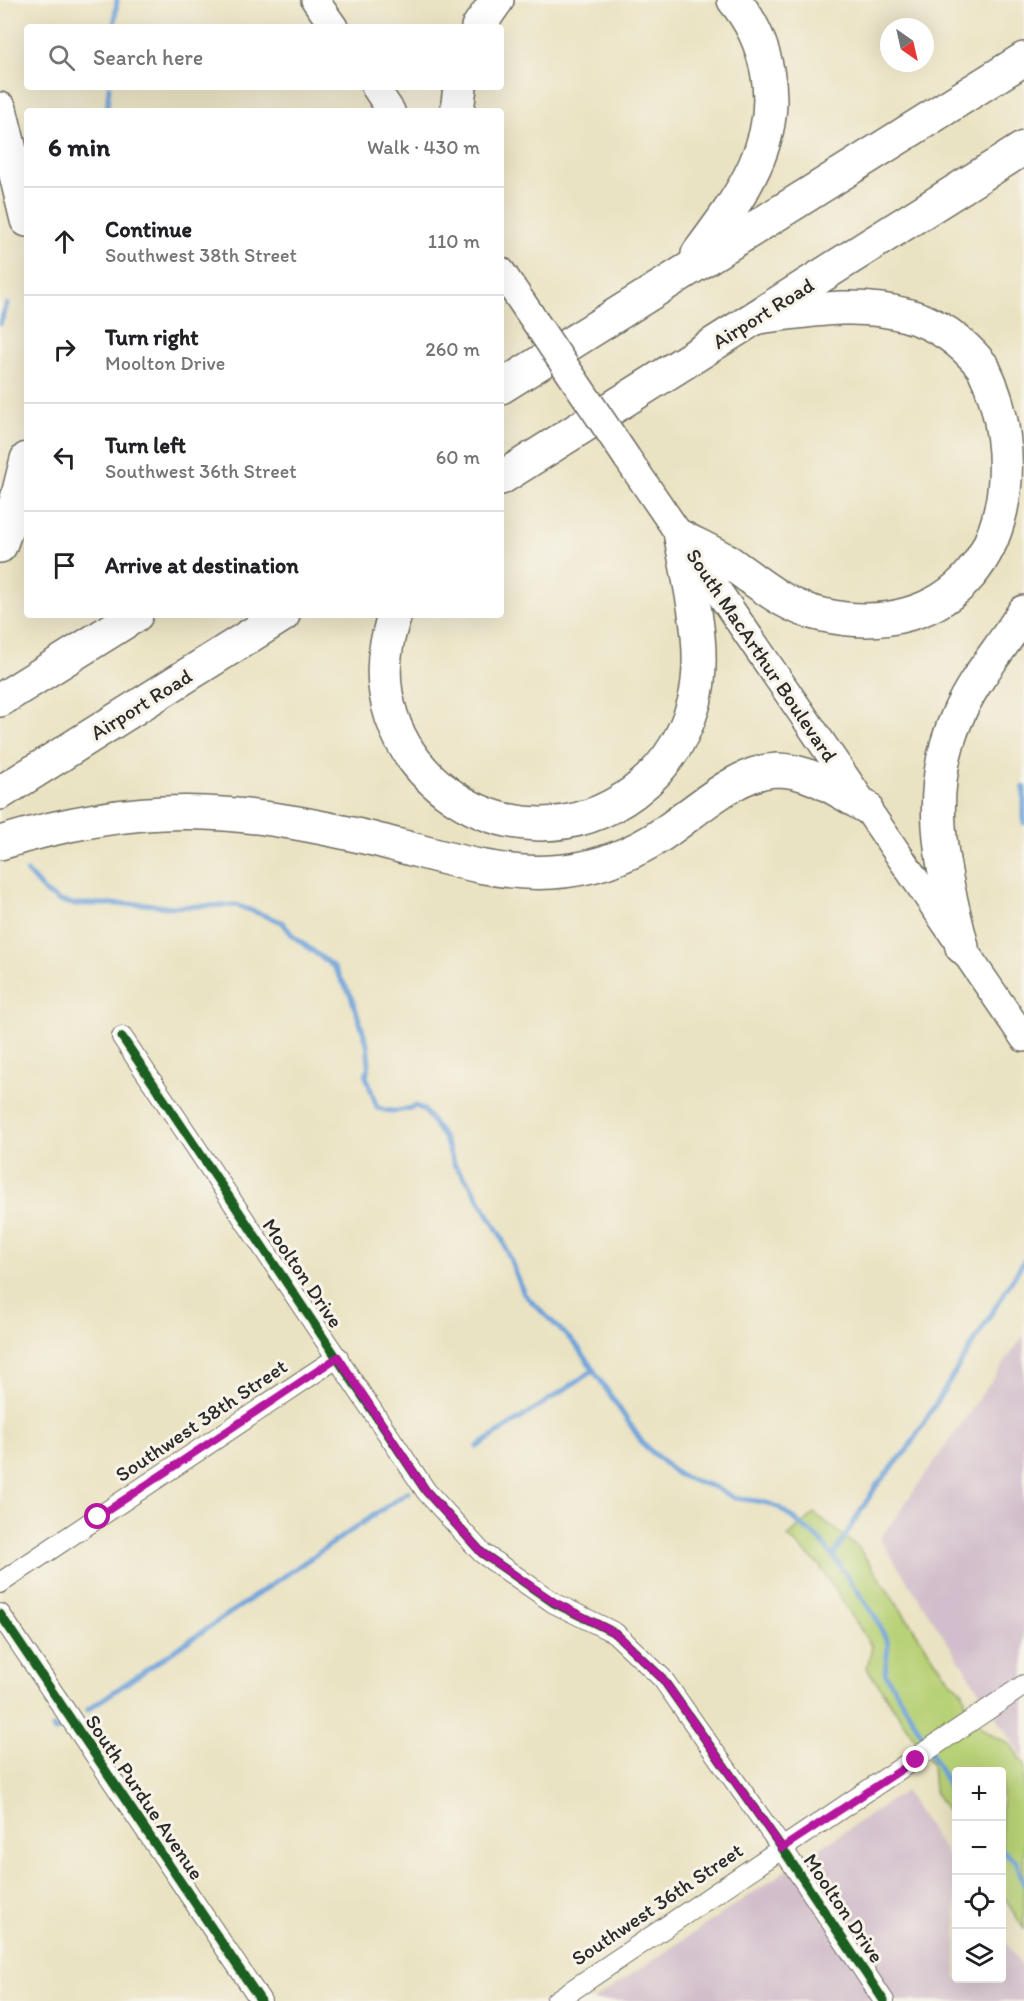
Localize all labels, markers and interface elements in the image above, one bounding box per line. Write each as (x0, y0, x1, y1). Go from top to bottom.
north arrow (880, 18, 934, 72)
search box (24, 24, 504, 90)
icon: search (45, 41, 78, 74)
text: Search here (93, 44, 203, 71)
text: 6 min (48, 131, 110, 163)
text: Walk · 430 m (367, 135, 480, 159)
text: Continue (105, 216, 192, 243)
icon: ahead (48, 225, 81, 258)
text: 110 m (428, 229, 480, 253)
text: Southwest 38th Street (105, 243, 297, 267)
street label: Airport Road (708, 272, 818, 354)
text: Turn right (105, 324, 199, 351)
icon: right (48, 333, 81, 366)
text: 260 m (425, 337, 480, 361)
text: Moolton Drive (105, 351, 225, 375)
text: Turn left (105, 432, 186, 459)
icon: left (48, 441, 81, 474)
text: 60 m (436, 445, 480, 469)
text: Southwest 36th Street (105, 459, 297, 483)
street label: South MacArthur Boulevard (681, 544, 843, 766)
icon: arrive (48, 549, 81, 582)
text: Arrive at destination (105, 552, 299, 579)
street label: Airport Road (86, 663, 196, 745)
street label: Moolton Drive (257, 1214, 349, 1332)
street label: Southwest 38th Street (110, 1353, 292, 1487)
route start (84, 1503, 110, 1529)
street label: South Purdue Avenue (80, 1710, 210, 1884)
route end (902, 1746, 928, 1772)
map controls (952, 1767, 1006, 1983)
button: + (952, 1767, 1006, 1821)
button: − (952, 1821, 1006, 1875)
street label: Southwest 36th Street (567, 1837, 748, 1971)
street label: Moolton Drive (798, 1849, 890, 1967)
button: locate (952, 1875, 1006, 1929)
button: layers (952, 1929, 1006, 1983)

